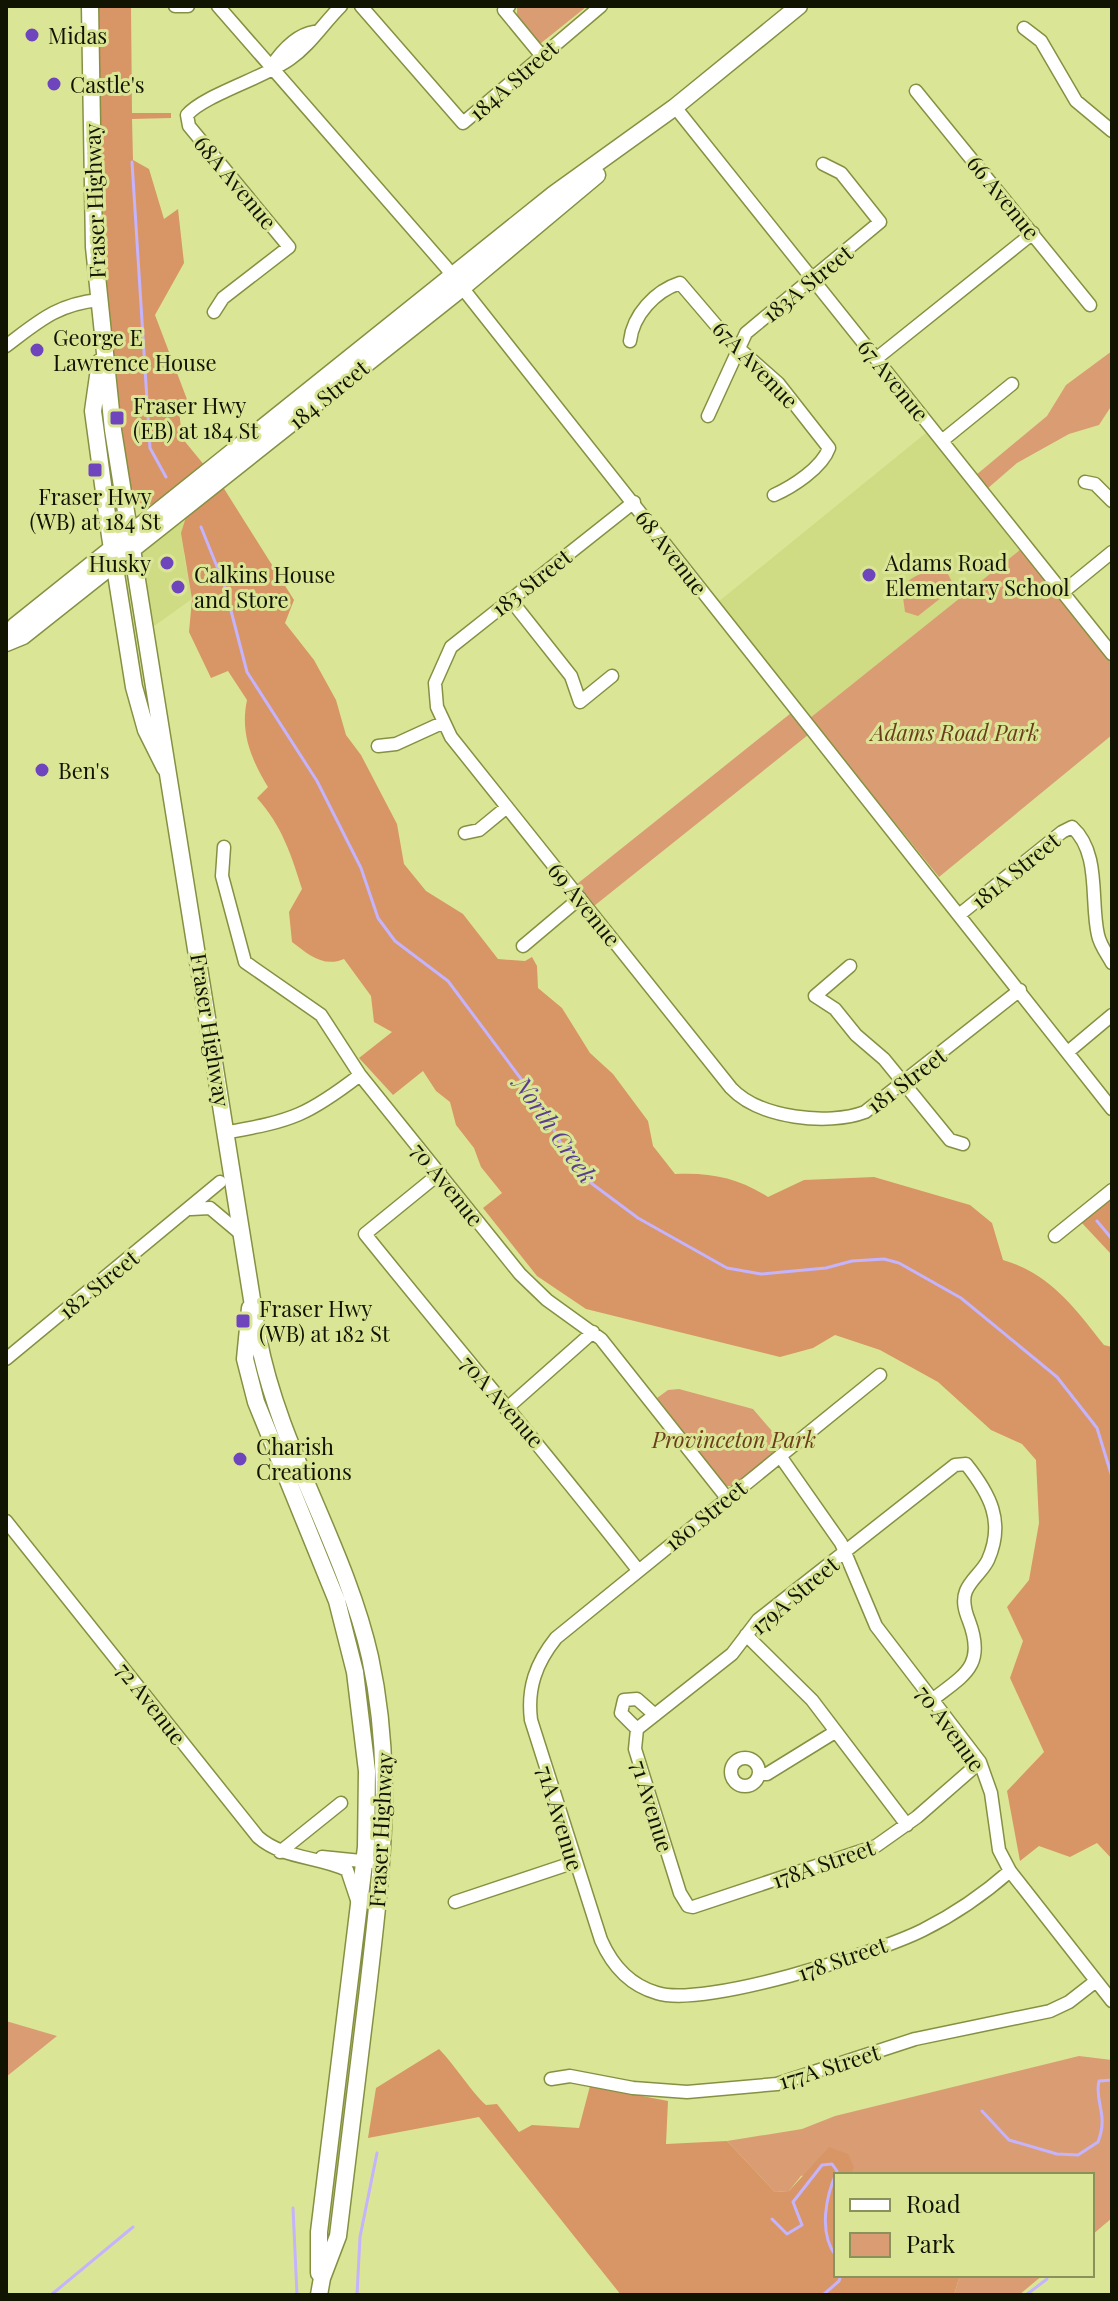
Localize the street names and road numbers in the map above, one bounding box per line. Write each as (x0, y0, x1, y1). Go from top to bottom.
street label: 184A Street (462, 32, 565, 127)
street label: Fraser Highway (76, 123, 112, 279)
street label: 68A Avenue (188, 129, 284, 235)
street label: 66 Avenue (961, 149, 1047, 245)
street label: 183A Street (756, 237, 859, 329)
street label: 67A Avenue (706, 313, 806, 415)
street label: 67 Avenue (852, 333, 936, 427)
street label: 184 Street (282, 352, 375, 436)
street label: 68 Avenue (629, 503, 715, 601)
street label: 183 Street (485, 541, 578, 623)
street label: 181A Street (964, 824, 1067, 915)
street label: 69 Avenue (542, 856, 628, 952)
street label: Fraser Highway (184, 951, 238, 1109)
street label: 181 Street (860, 1040, 953, 1120)
street label: 70 Avenue (405, 1136, 491, 1232)
street label: 182 Street (52, 1242, 145, 1325)
street label: 70A Avenue (455, 1348, 551, 1454)
street label: 180 Street (658, 1472, 753, 1557)
street label: 179A Street (743, 1548, 845, 1641)
street label: 72 Avenue (110, 1656, 194, 1750)
street label: 70 Avenue (910, 1679, 992, 1777)
street label: Fraser Highway (361, 1752, 399, 1908)
street label: 71 Avenue (625, 1756, 681, 1856)
street label: 71A Avenue (531, 1762, 591, 1874)
street label: 178A Street (768, 1831, 880, 1895)
street label: 178 Street (793, 1928, 892, 1987)
street label: 177A Street (775, 2036, 884, 2096)

